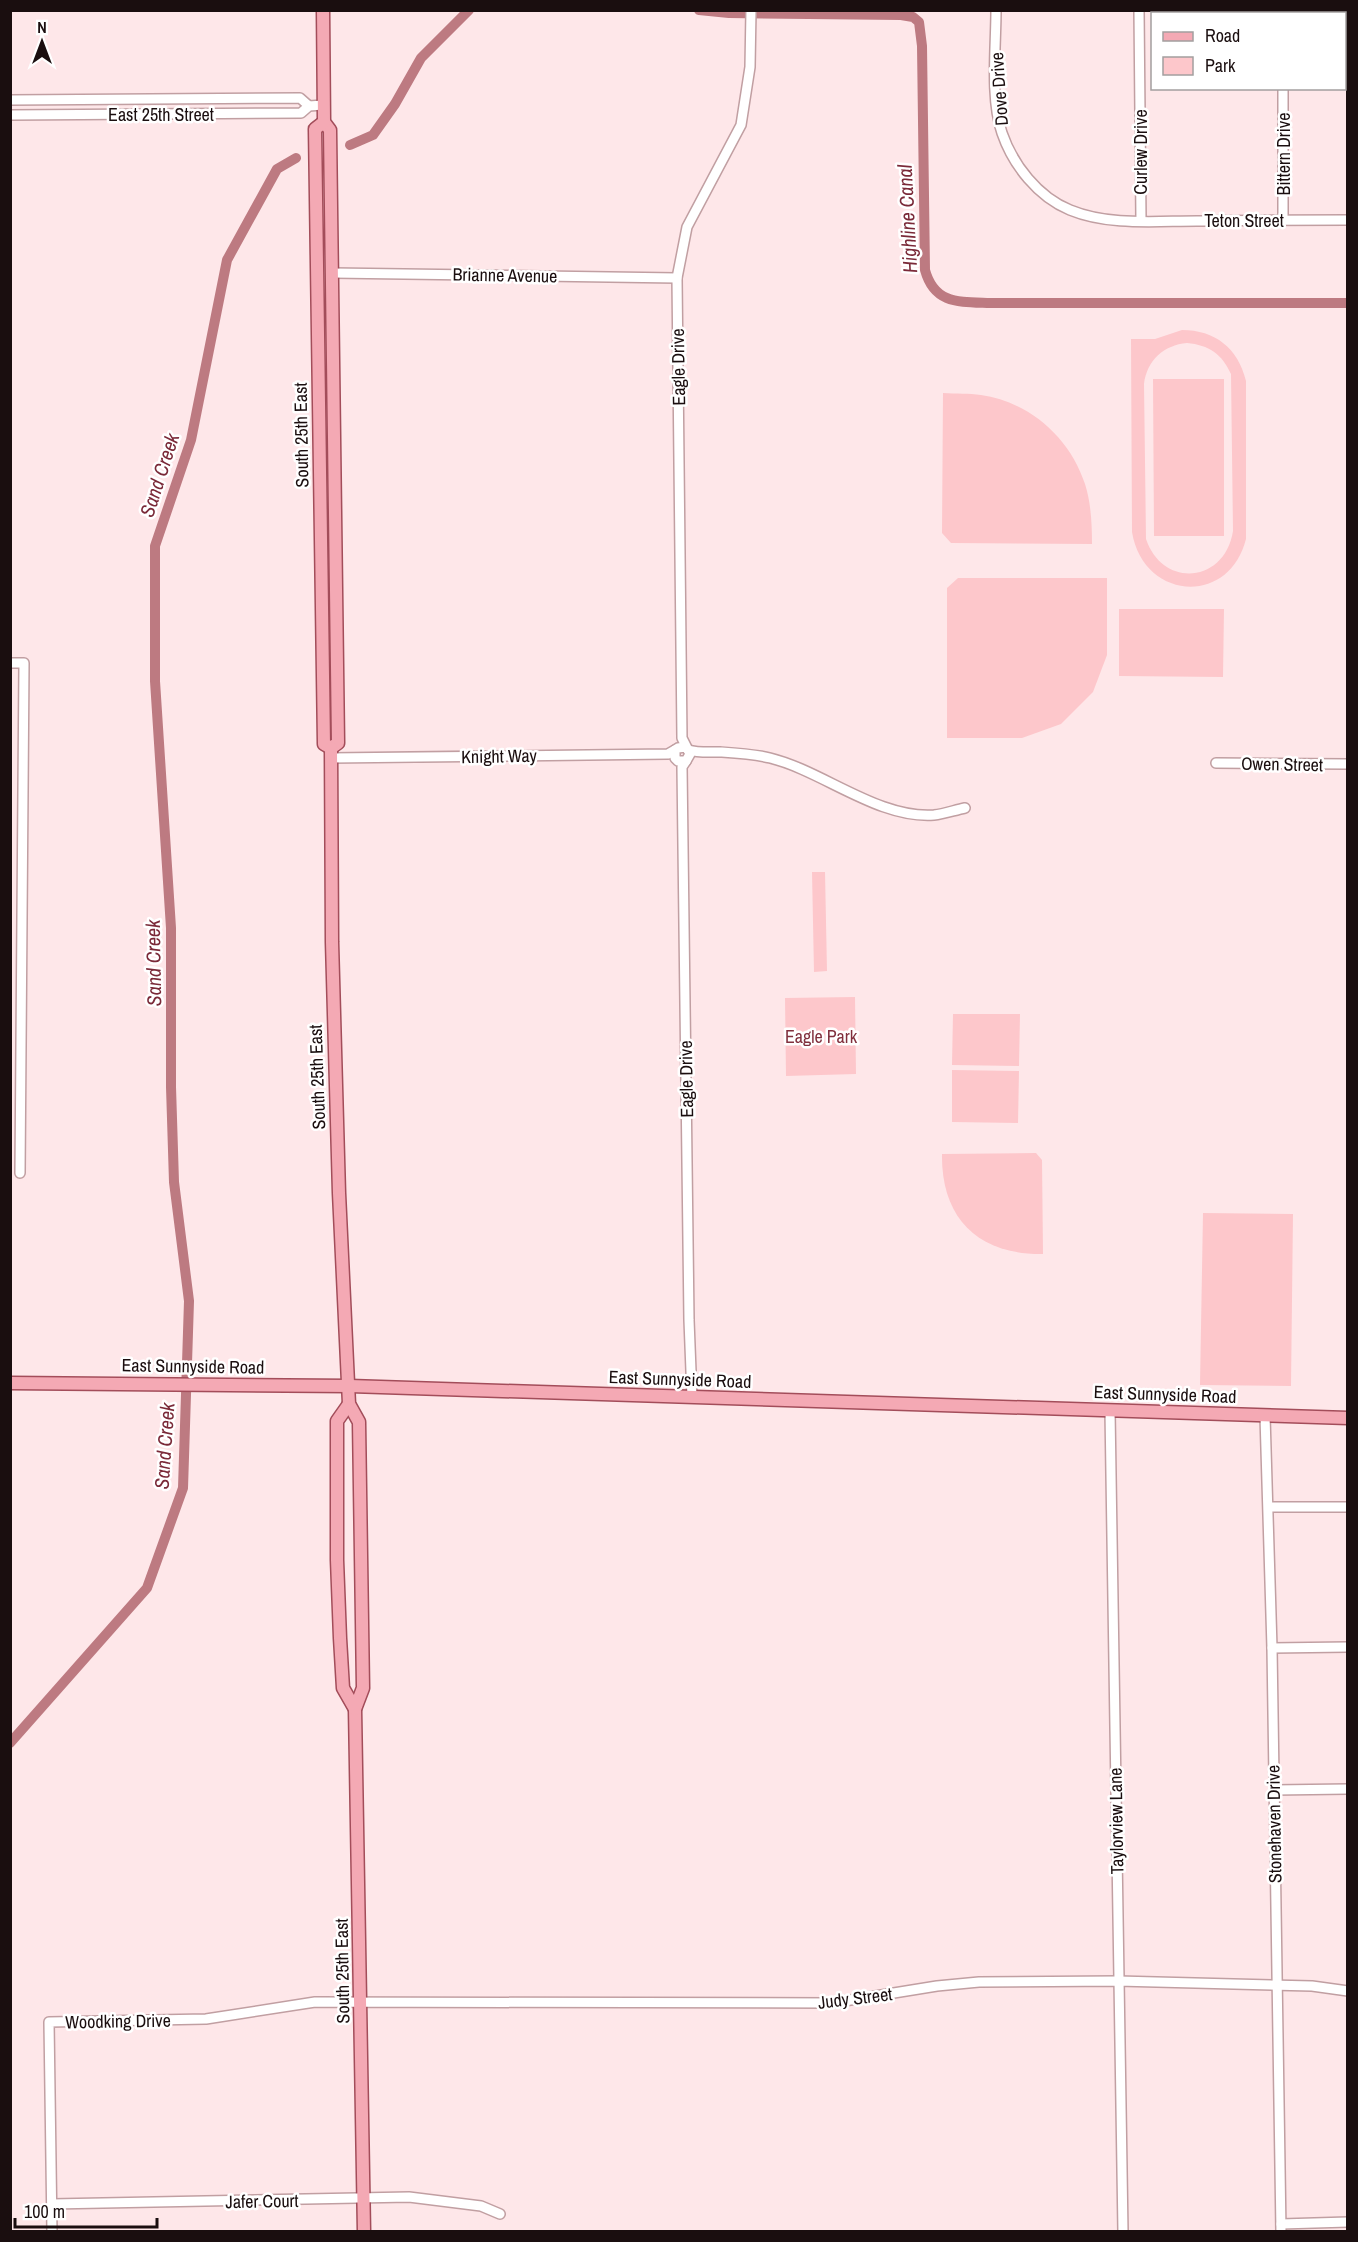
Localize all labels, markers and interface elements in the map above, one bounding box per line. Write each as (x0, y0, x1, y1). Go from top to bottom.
north arrow (12, 12, 72, 72)
legend (1151, 12, 1346, 90)
text: N (37, 16, 47, 38)
text: Road (1205, 23, 1240, 48)
street label: Dove Drive (984, 51, 1014, 127)
text: Park (1205, 53, 1236, 78)
street label: East 25th Street (108, 102, 214, 127)
street label: Curlew Drive (1128, 109, 1153, 195)
street label: Bittern Drive (1271, 113, 1296, 195)
water label: Highline Canal (891, 164, 923, 274)
street label: Teton Street (1204, 208, 1284, 233)
street label: Brianne Avenue (452, 262, 558, 288)
street label: Eagle Drive (665, 328, 691, 406)
street label: South 25th East (288, 382, 314, 488)
water label: Sand Creek (133, 429, 185, 520)
street label: Knight Way (461, 743, 538, 769)
street label: Owen Street (1241, 751, 1323, 777)
water label: Sand Creek (139, 919, 167, 1007)
street label: South 25th East (303, 1024, 331, 1130)
park label: Eagle Park (785, 1024, 858, 1049)
street label: Eagle Drive (673, 1040, 699, 1118)
street label: East Sunnyside Road (121, 1352, 265, 1380)
street label: East Sunnyside Road (608, 1364, 752, 1394)
street label: East Sunnyside Road (1093, 1379, 1237, 1409)
water label: Sand Creek (148, 1401, 181, 1490)
street label: Stonehaven Drive (1260, 1765, 1288, 1883)
street label: Taylorview Lane (1103, 1767, 1129, 1875)
street label: South 25th East (329, 1918, 355, 2024)
street label: Judy Street (816, 1981, 894, 2015)
street label: Woodking Drive (65, 2008, 171, 2034)
street label: Jafer Court (225, 2188, 299, 2214)
scale bar (15, 2191, 158, 2229)
text: 100 m (24, 2199, 65, 2224)

